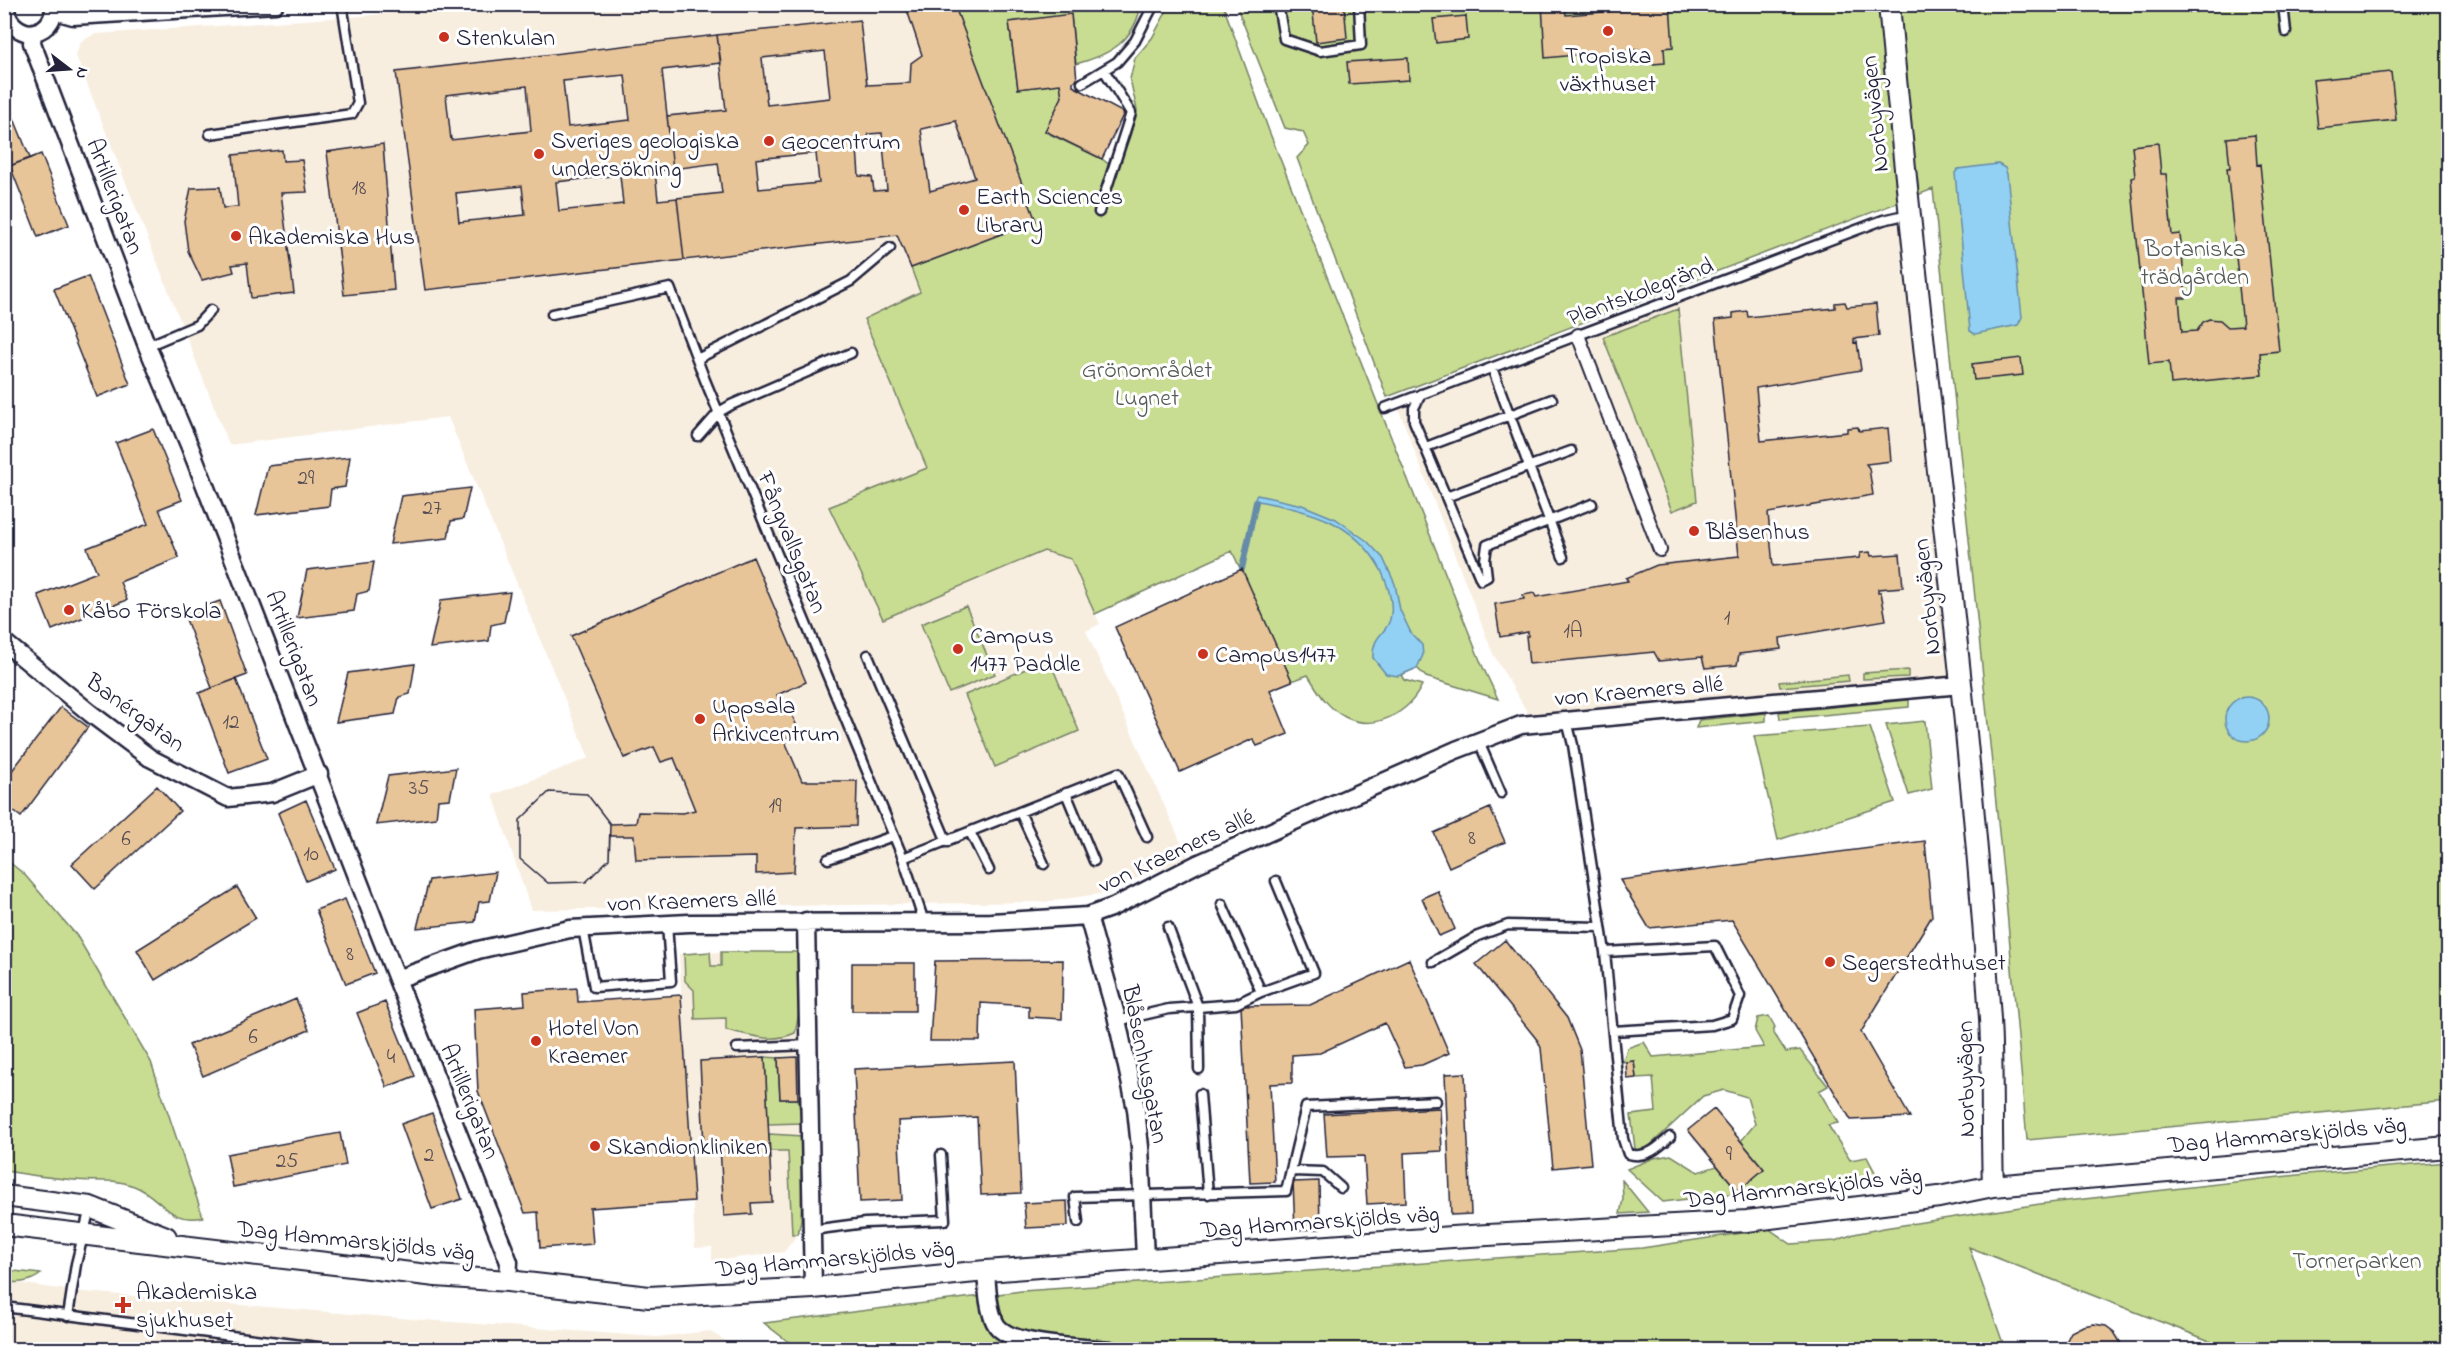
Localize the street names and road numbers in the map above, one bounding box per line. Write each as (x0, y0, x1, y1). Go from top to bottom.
street label: Norbyvägen (1853, 54, 1901, 174)
street label: Artillerigatan (76, 134, 152, 260)
street label: Plantskolegränd (1563, 249, 1720, 337)
street label: Fångvallsgatan (746, 466, 835, 619)
street label: Norbyvägen (1905, 537, 1953, 657)
street label: Artillerigatan (255, 586, 331, 712)
street label: Banérgatan (77, 665, 192, 762)
street label: von Kraemers allé (1553, 668, 1725, 717)
street label: von Kraemers allé (1093, 801, 1261, 904)
street label: von Kraemers allé (607, 882, 777, 923)
street label: Blåsenhusgatan (1111, 981, 1176, 1147)
street label: Norbyvägen (1949, 1020, 1987, 1138)
street label: Artillerigatan (430, 1039, 508, 1165)
street label: Dag Hammarskjölds väg (2166, 1109, 2408, 1164)
street label: Dag Hammarskjölds väg (1682, 1160, 1924, 1219)
street label: Dag Hammarskjölds väg (1199, 1198, 1441, 1249)
street label: Dag Hammarskjölds väg (234, 1212, 476, 1272)
street label: Dag Hammarskjölds väg (714, 1233, 956, 1288)

